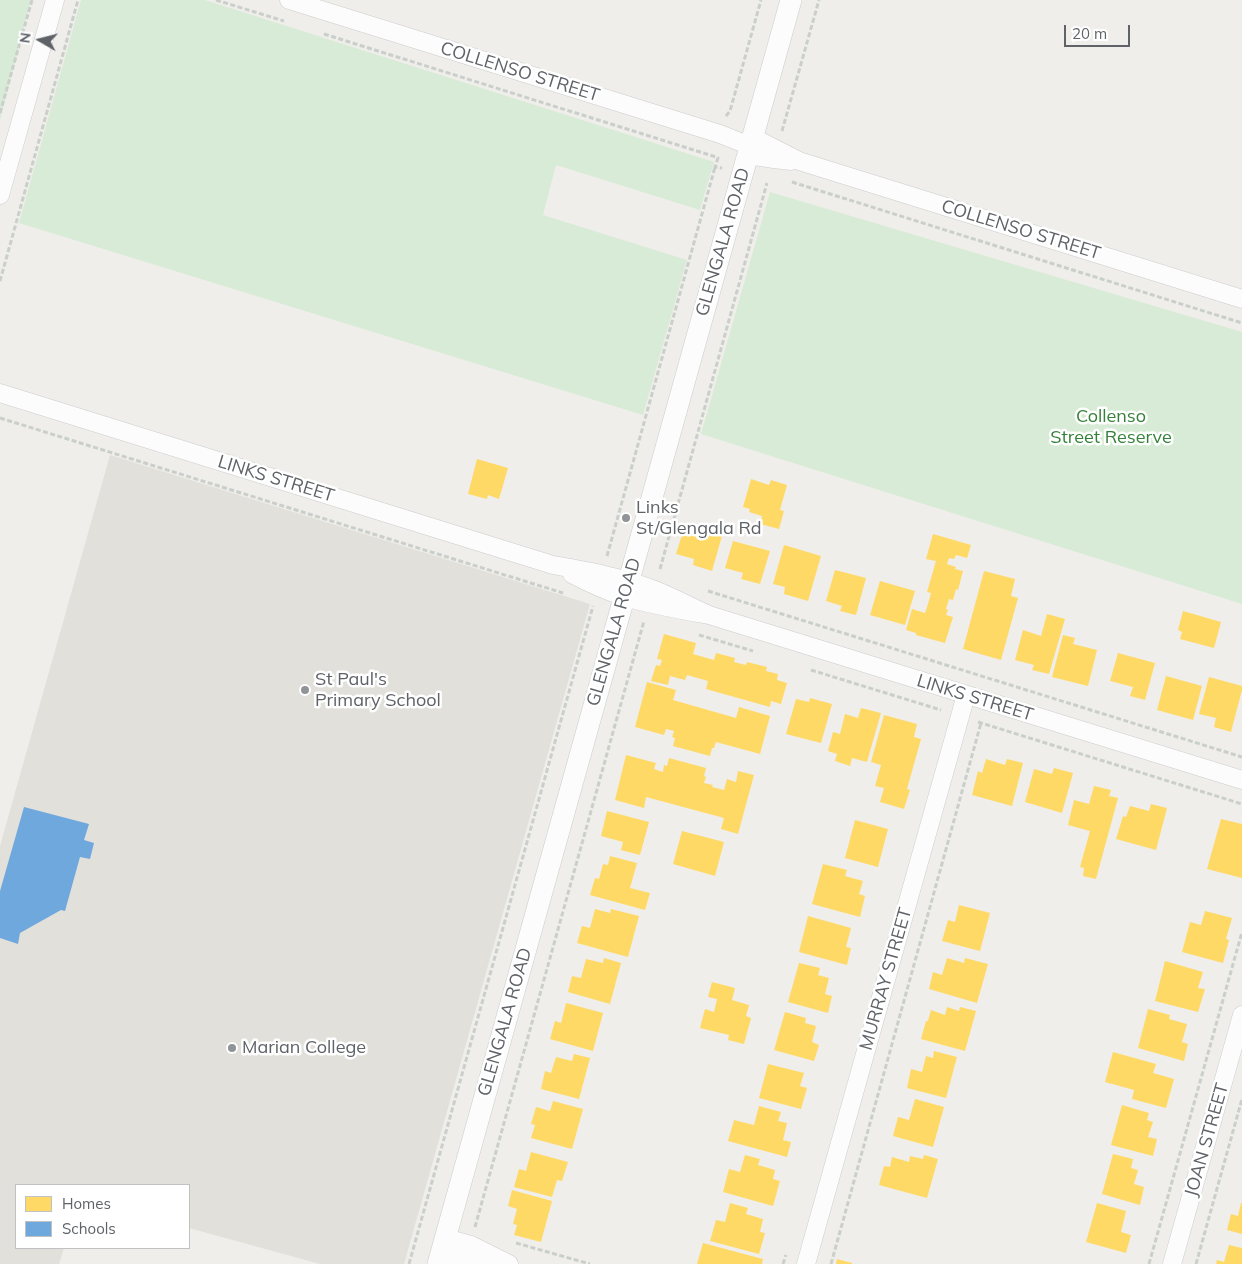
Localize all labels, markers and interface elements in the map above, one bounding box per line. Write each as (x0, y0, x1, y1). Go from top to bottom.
north arrow (15, 15, 65, 65)
scale bar (1067, 15, 1133, 47)
text: 20 m (1072, 24, 1107, 43)
text: N (15, 31, 35, 44)
street label: COLLENSO STREET (438, 37, 602, 107)
street label: GLENGALA ROAD (691, 165, 755, 319)
street label: COLLENSO STREET (939, 195, 1103, 265)
park label: Collenso Street Reserve (1050, 406, 1172, 448)
street label: LINKS STREET (215, 451, 337, 507)
place label: Links St/Glengala Rd (636, 497, 762, 540)
marker: Links St/Glengala Rd (620, 512, 632, 524)
street label: GLENGALA ROAD (582, 555, 646, 709)
place label: St Paul's Primary School (315, 669, 441, 712)
street label: LINKS STREET (914, 670, 1036, 726)
marker: St Paul's Primary School (299, 684, 311, 696)
street label: MURRAY STREET (855, 905, 917, 1053)
street label: GLENGALA ROAD (473, 945, 537, 1099)
place label: Marian College (242, 1037, 366, 1059)
marker: Marian College (226, 1042, 238, 1054)
street label: JOAN STREET (1180, 1081, 1234, 1199)
legend (15, 1184, 190, 1249)
text: Homes (62, 1194, 111, 1213)
text: Schools (62, 1219, 116, 1238)

